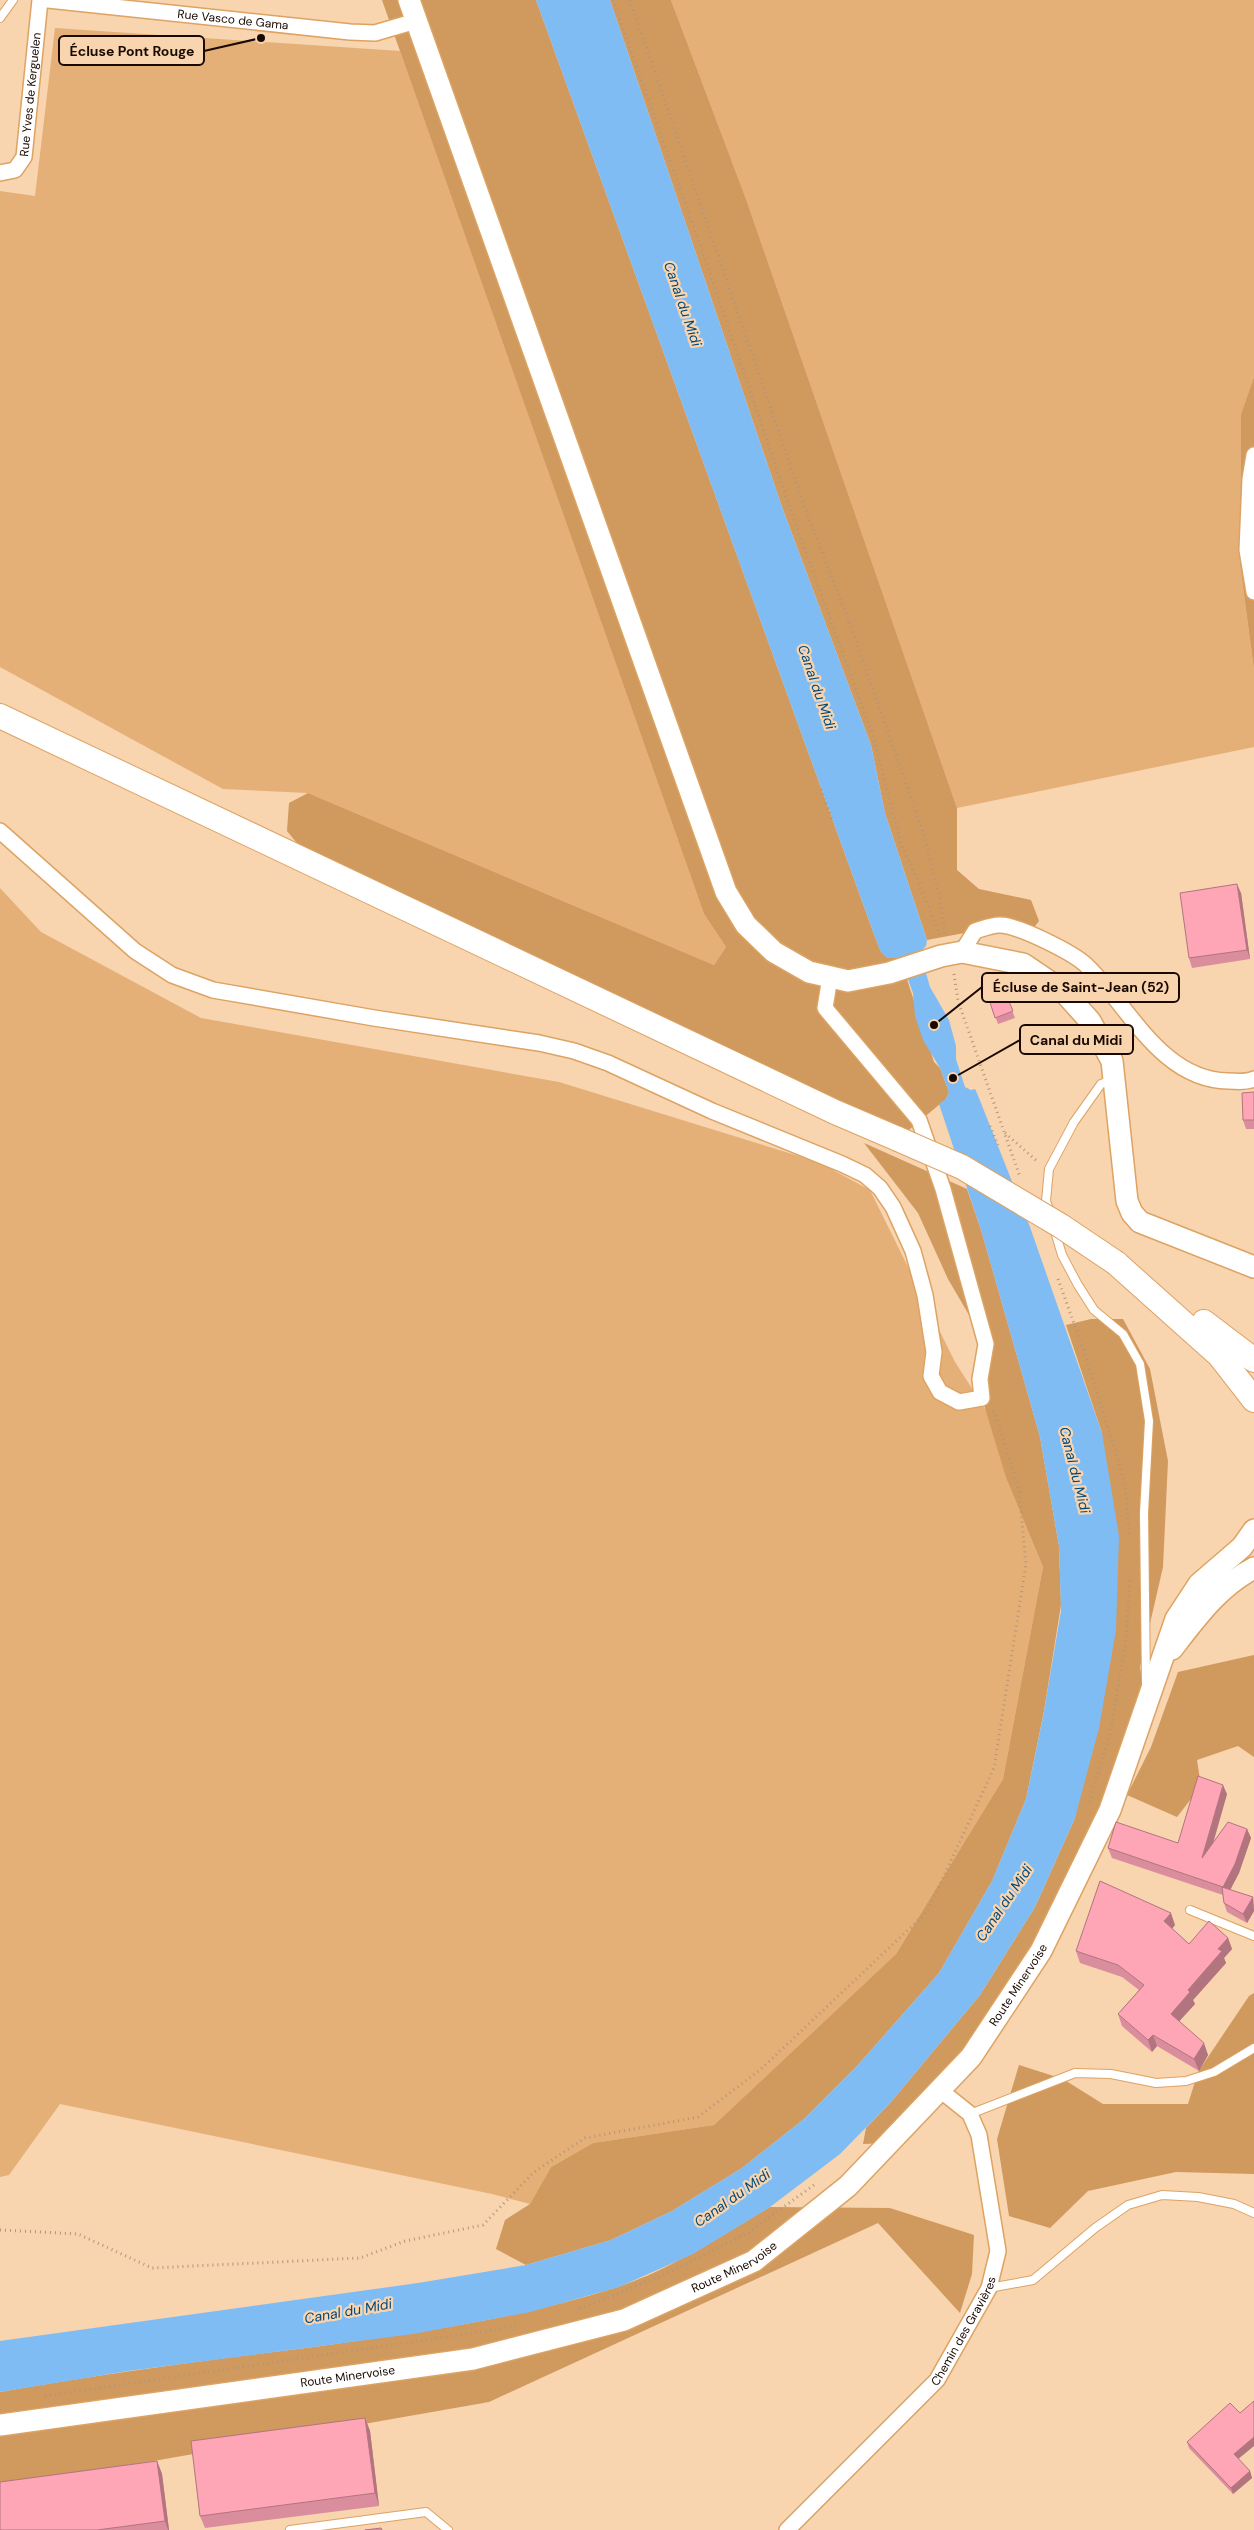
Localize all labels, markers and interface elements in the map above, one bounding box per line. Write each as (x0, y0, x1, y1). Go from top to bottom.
street label: Rue Vasco de Gama (177, 6, 289, 33)
street label: Rue Yves de Kerguelen (16, 31, 45, 157)
callout: Écluse Pont Rouge (59, 36, 204, 65)
text: Écluse Pont Rouge (69, 42, 195, 60)
water label: Canal du Midi (660, 259, 706, 349)
water label: Canal du Midi (794, 642, 840, 732)
callout: Écluse de Saint-Jean (52) (982, 973, 1179, 1002)
text: Écluse de Saint-Jean (52) (993, 978, 1170, 996)
callout: Canal du Midi (1020, 1025, 1133, 1054)
text: Canal du Midi (1030, 1031, 1123, 1049)
water label: Canal du Midi (1056, 1425, 1095, 1516)
water label: Canal du Midi (972, 1861, 1037, 1945)
street label: Route Minervoise (986, 1941, 1051, 2029)
water label: Canal du Midi (691, 2165, 774, 2231)
street label: Route Minervoise (689, 2238, 781, 2296)
street label: Chemin des Gravières (927, 2275, 999, 2390)
water label: Canal du Midi (303, 2294, 394, 2328)
street label: Route Minervoise (299, 2362, 396, 2391)

